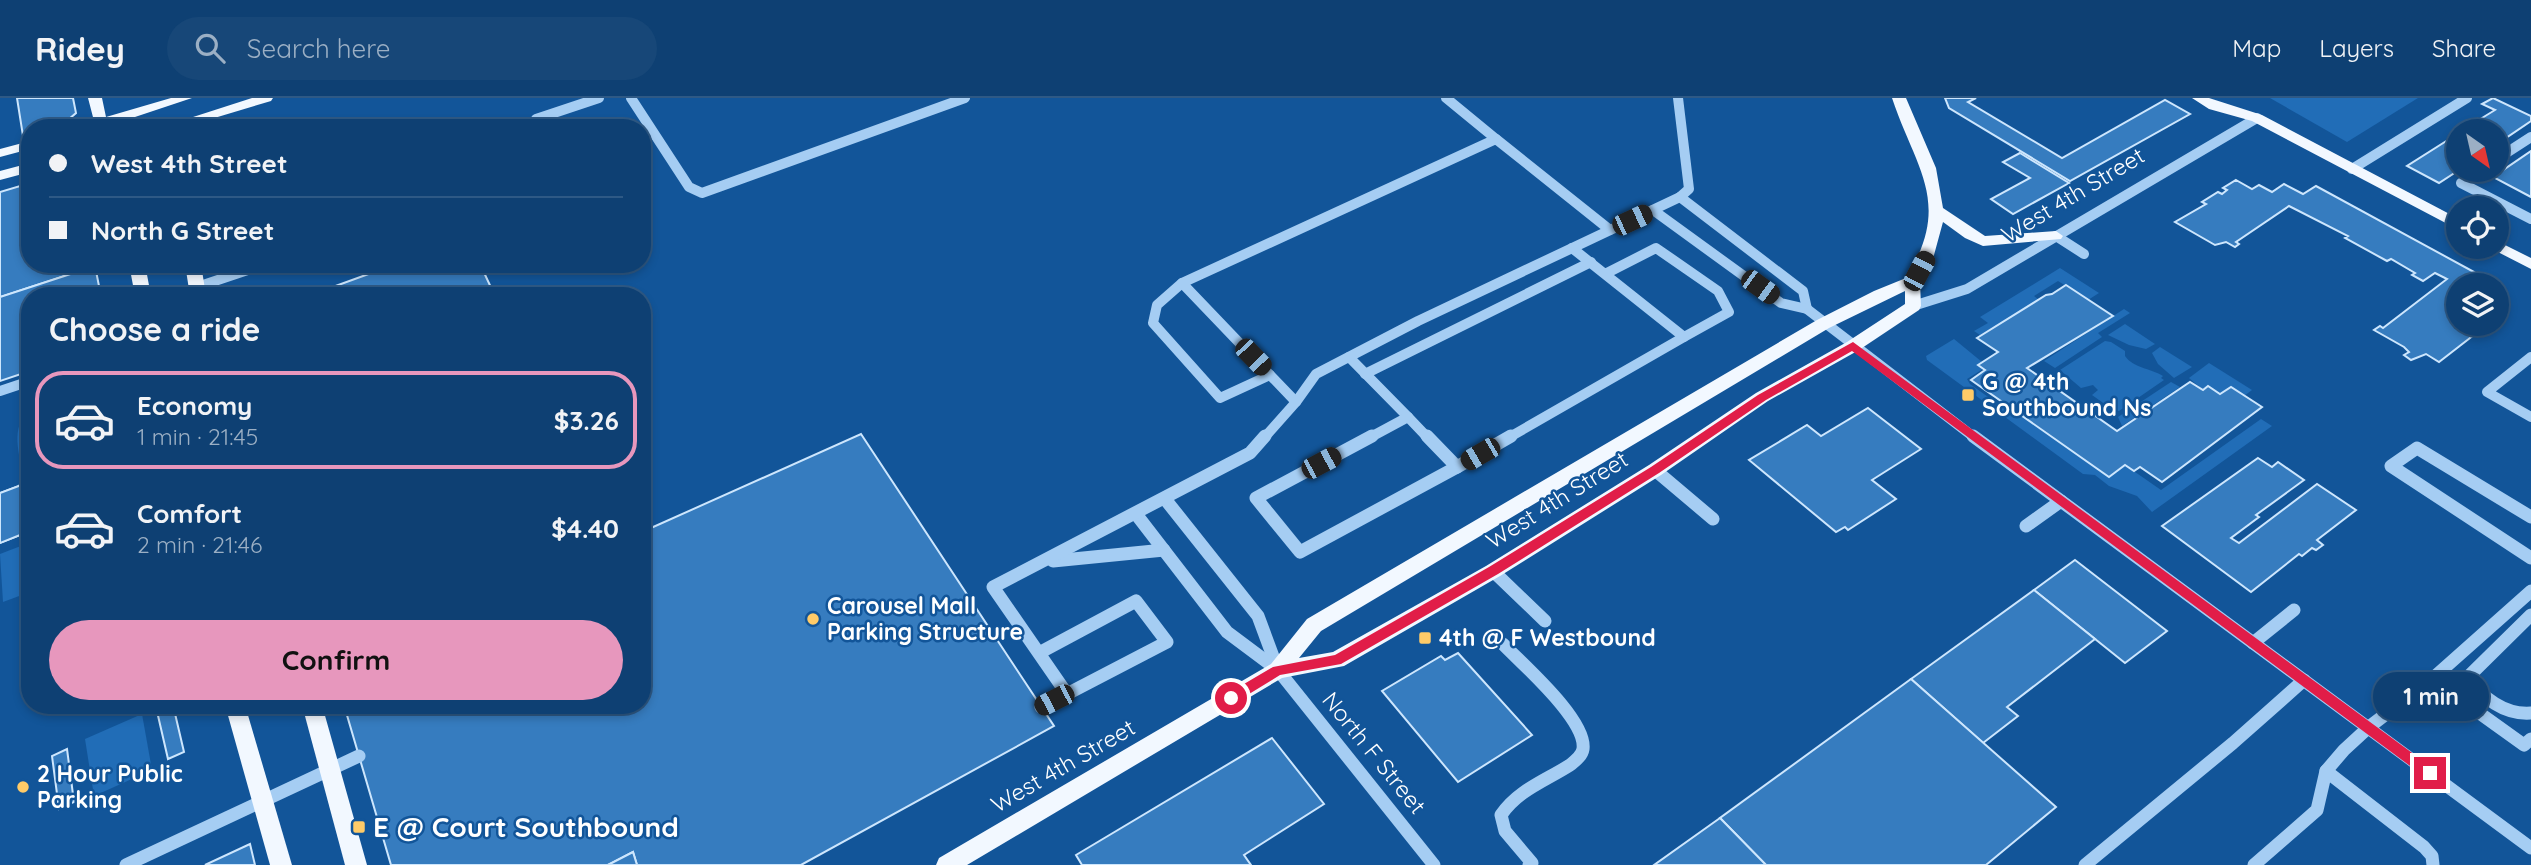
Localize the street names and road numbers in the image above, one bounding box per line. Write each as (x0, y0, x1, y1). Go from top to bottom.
street label: West 4th Street (1996, 140, 2150, 249)
street label: West 4th Street (1480, 444, 1633, 555)
street label: North F Street (1316, 686, 1433, 820)
street label: West 4th Street (985, 712, 1140, 819)

